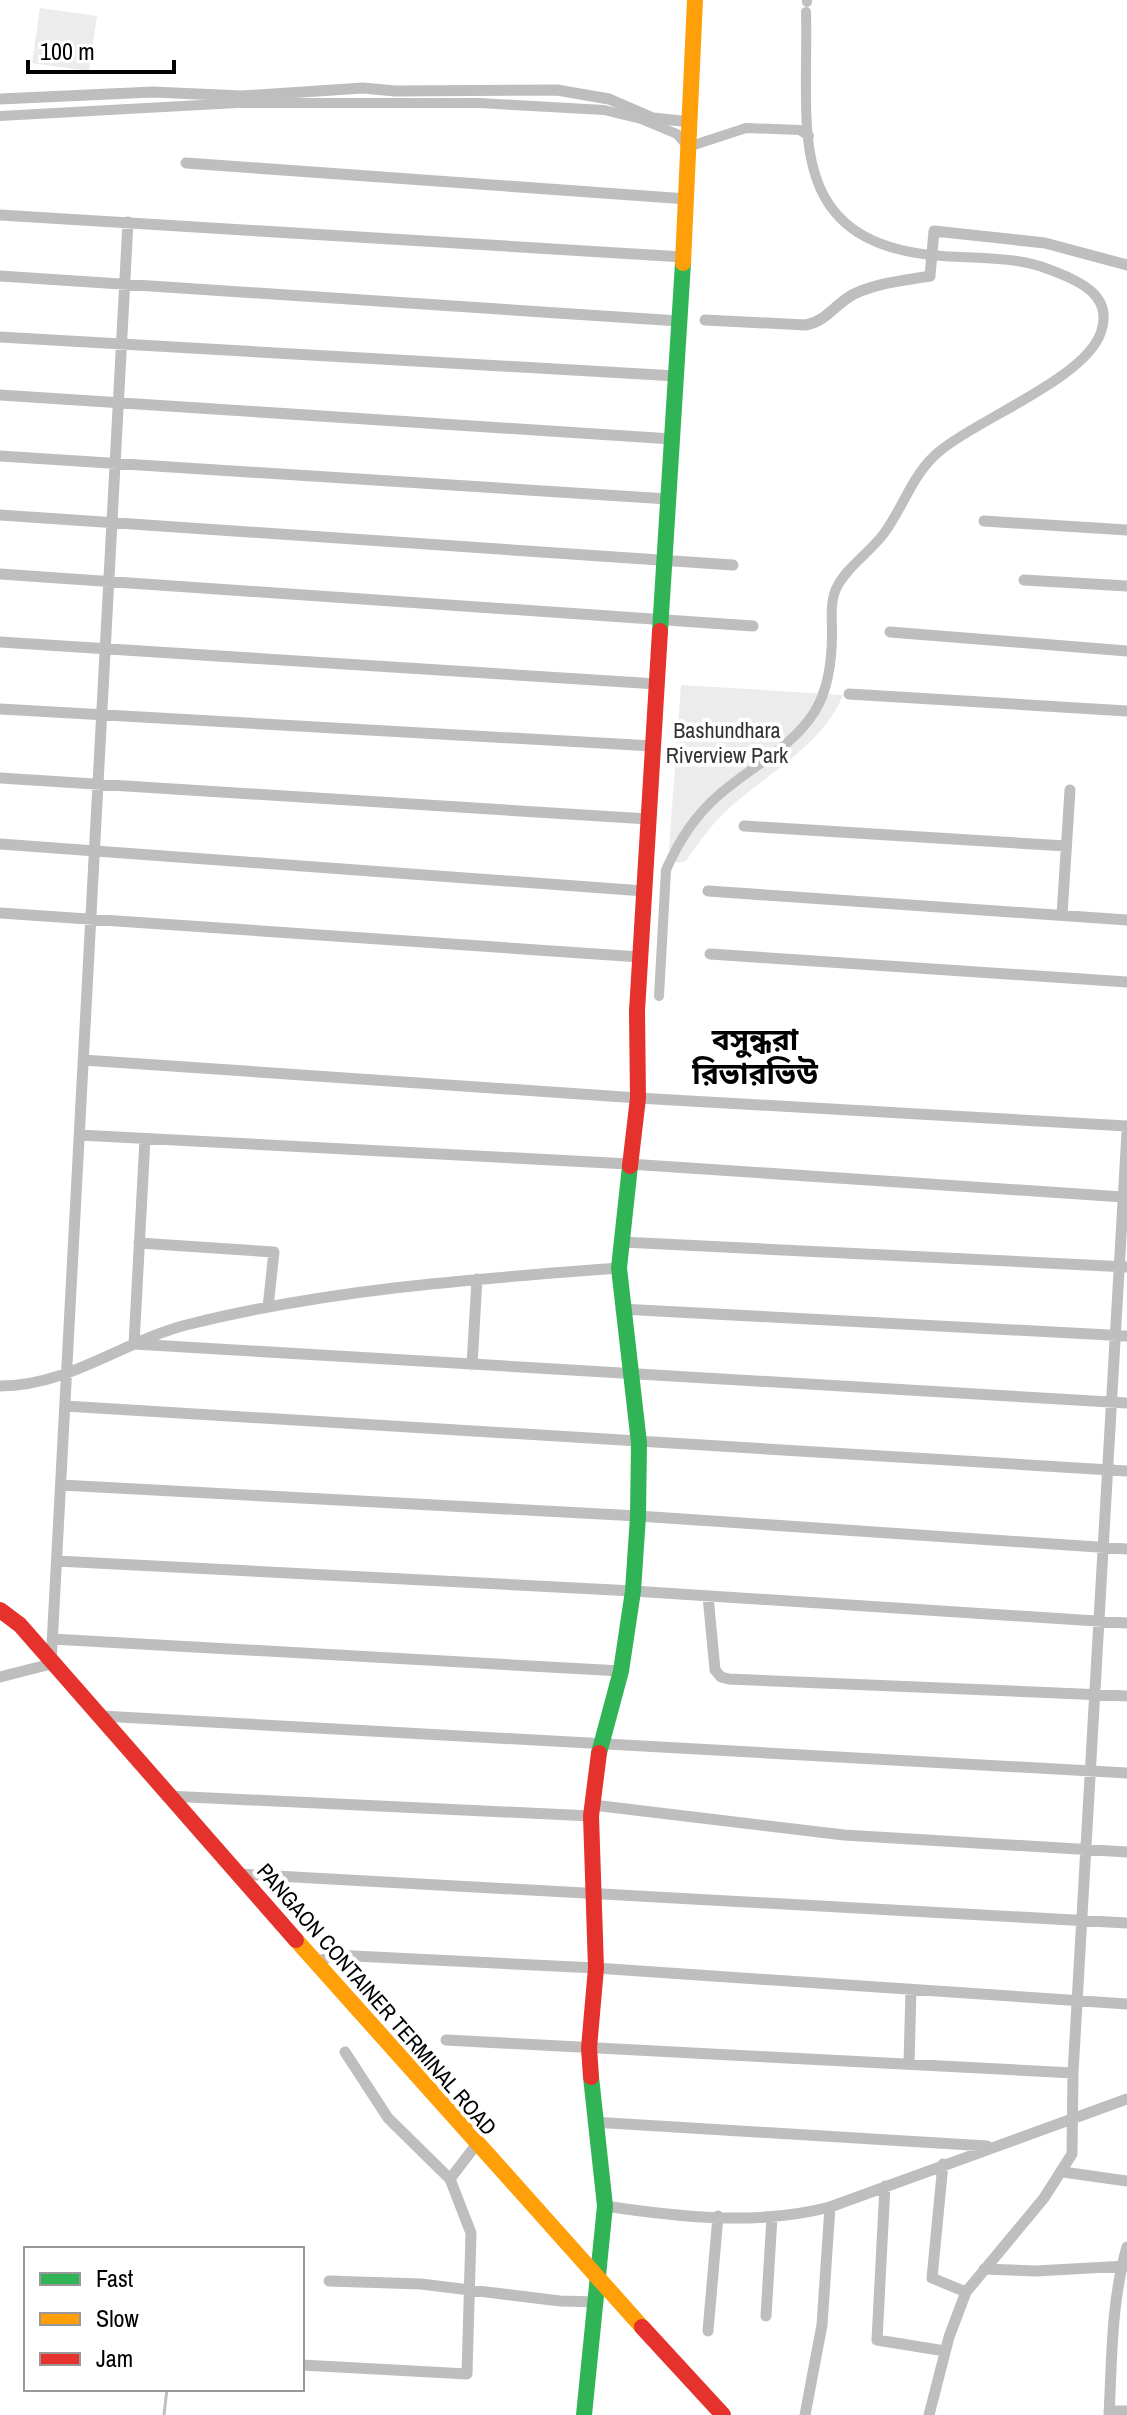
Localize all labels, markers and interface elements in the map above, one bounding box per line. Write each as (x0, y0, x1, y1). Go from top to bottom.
scale bar (28, 24, 174, 74)
text: 100 m (40, 35, 95, 67)
park label: Bashundhara Riverview Park (666, 715, 789, 770)
district label: বসুন্ধরা রিভারভিউ (691, 1019, 818, 1093)
street label: PANGAON CONTAINER TERMINAL ROAD (250, 1857, 504, 2141)
legend (24, 2247, 304, 2391)
text: Fast (96, 2262, 134, 2294)
text: Slow (96, 2302, 139, 2334)
text: Jam (96, 2342, 133, 2374)

